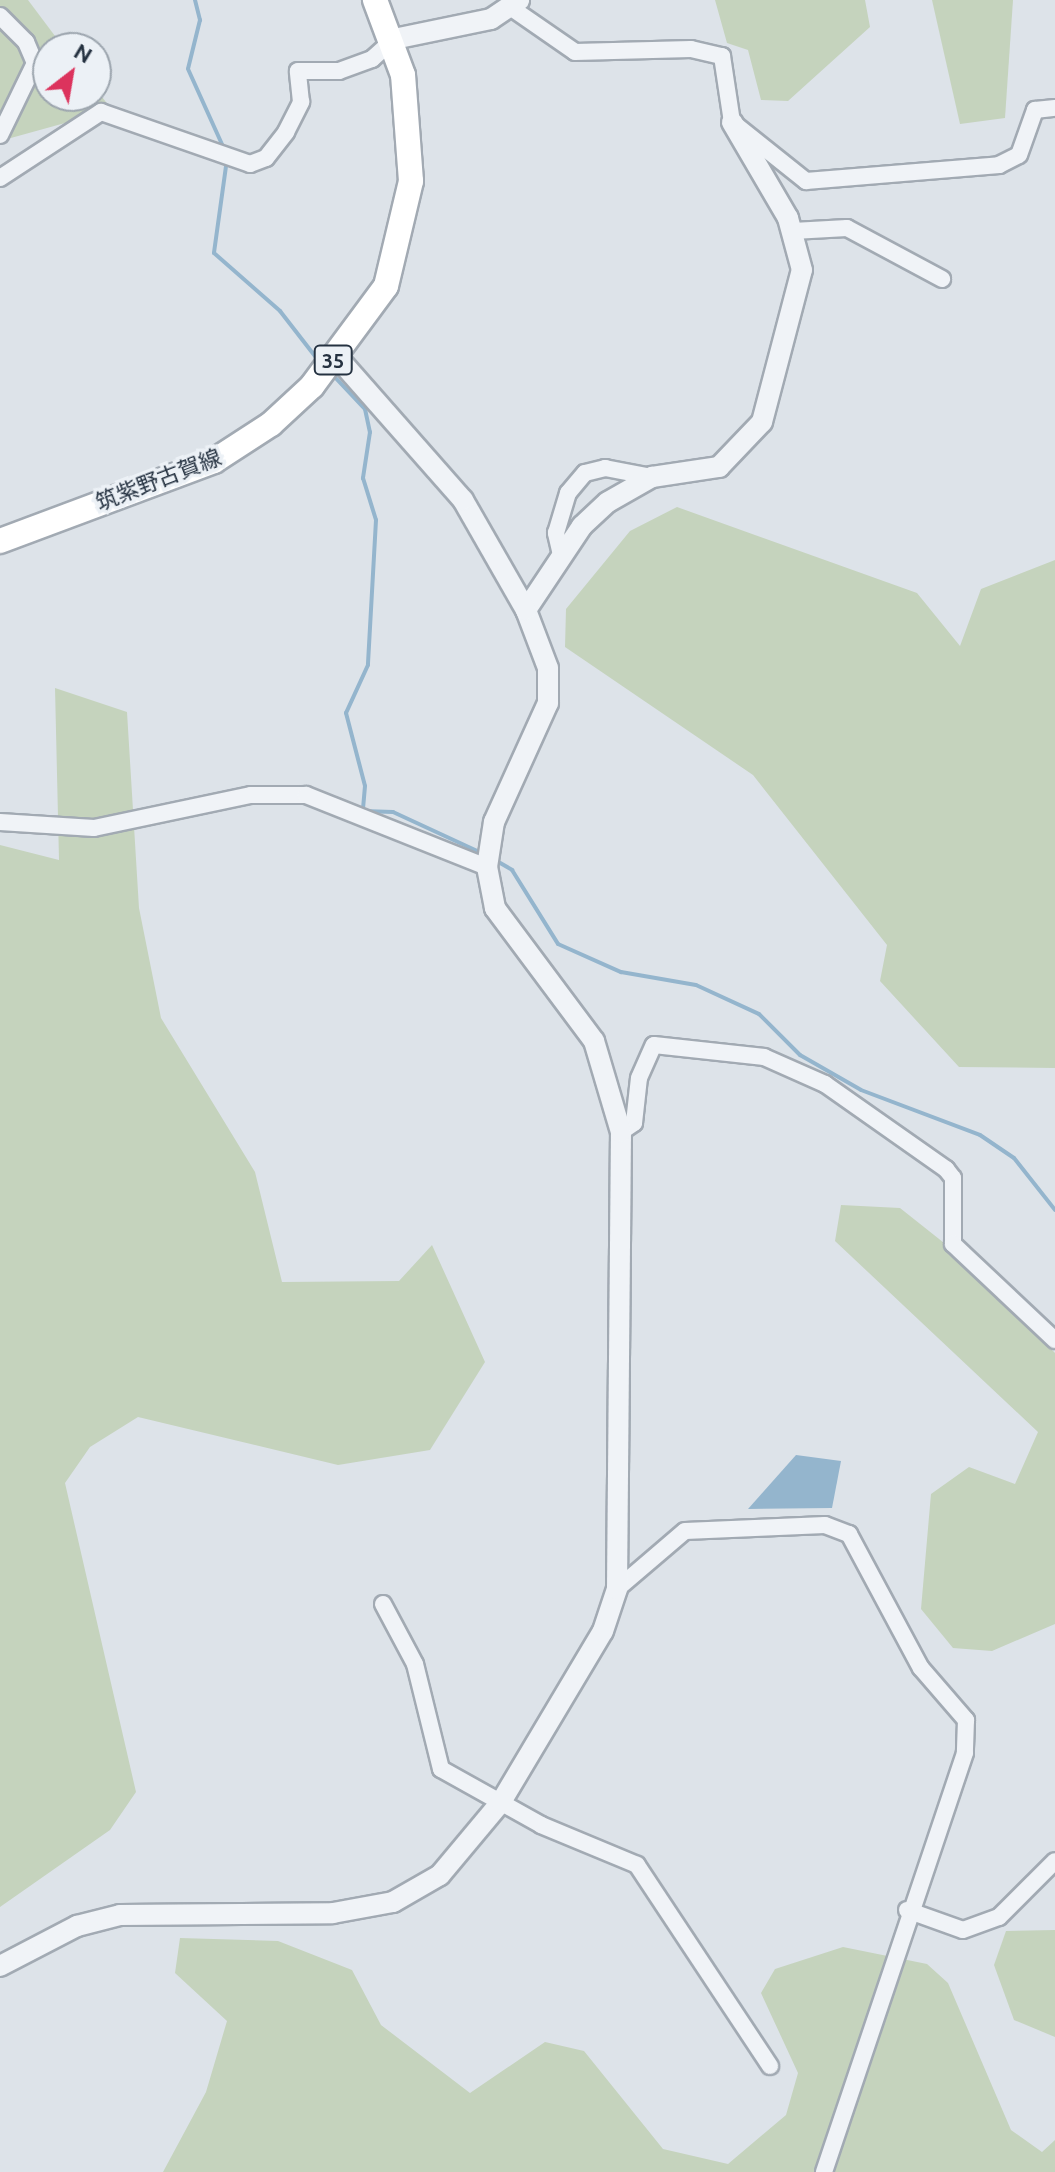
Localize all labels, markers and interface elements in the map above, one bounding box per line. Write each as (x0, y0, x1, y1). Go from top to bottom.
north arrow (32, 32, 112, 112)
text: N (70, 38, 97, 68)
road number: 35 (313, 344, 353, 376)
street label: 筑紫野古賀線 (92, 443, 224, 515)

